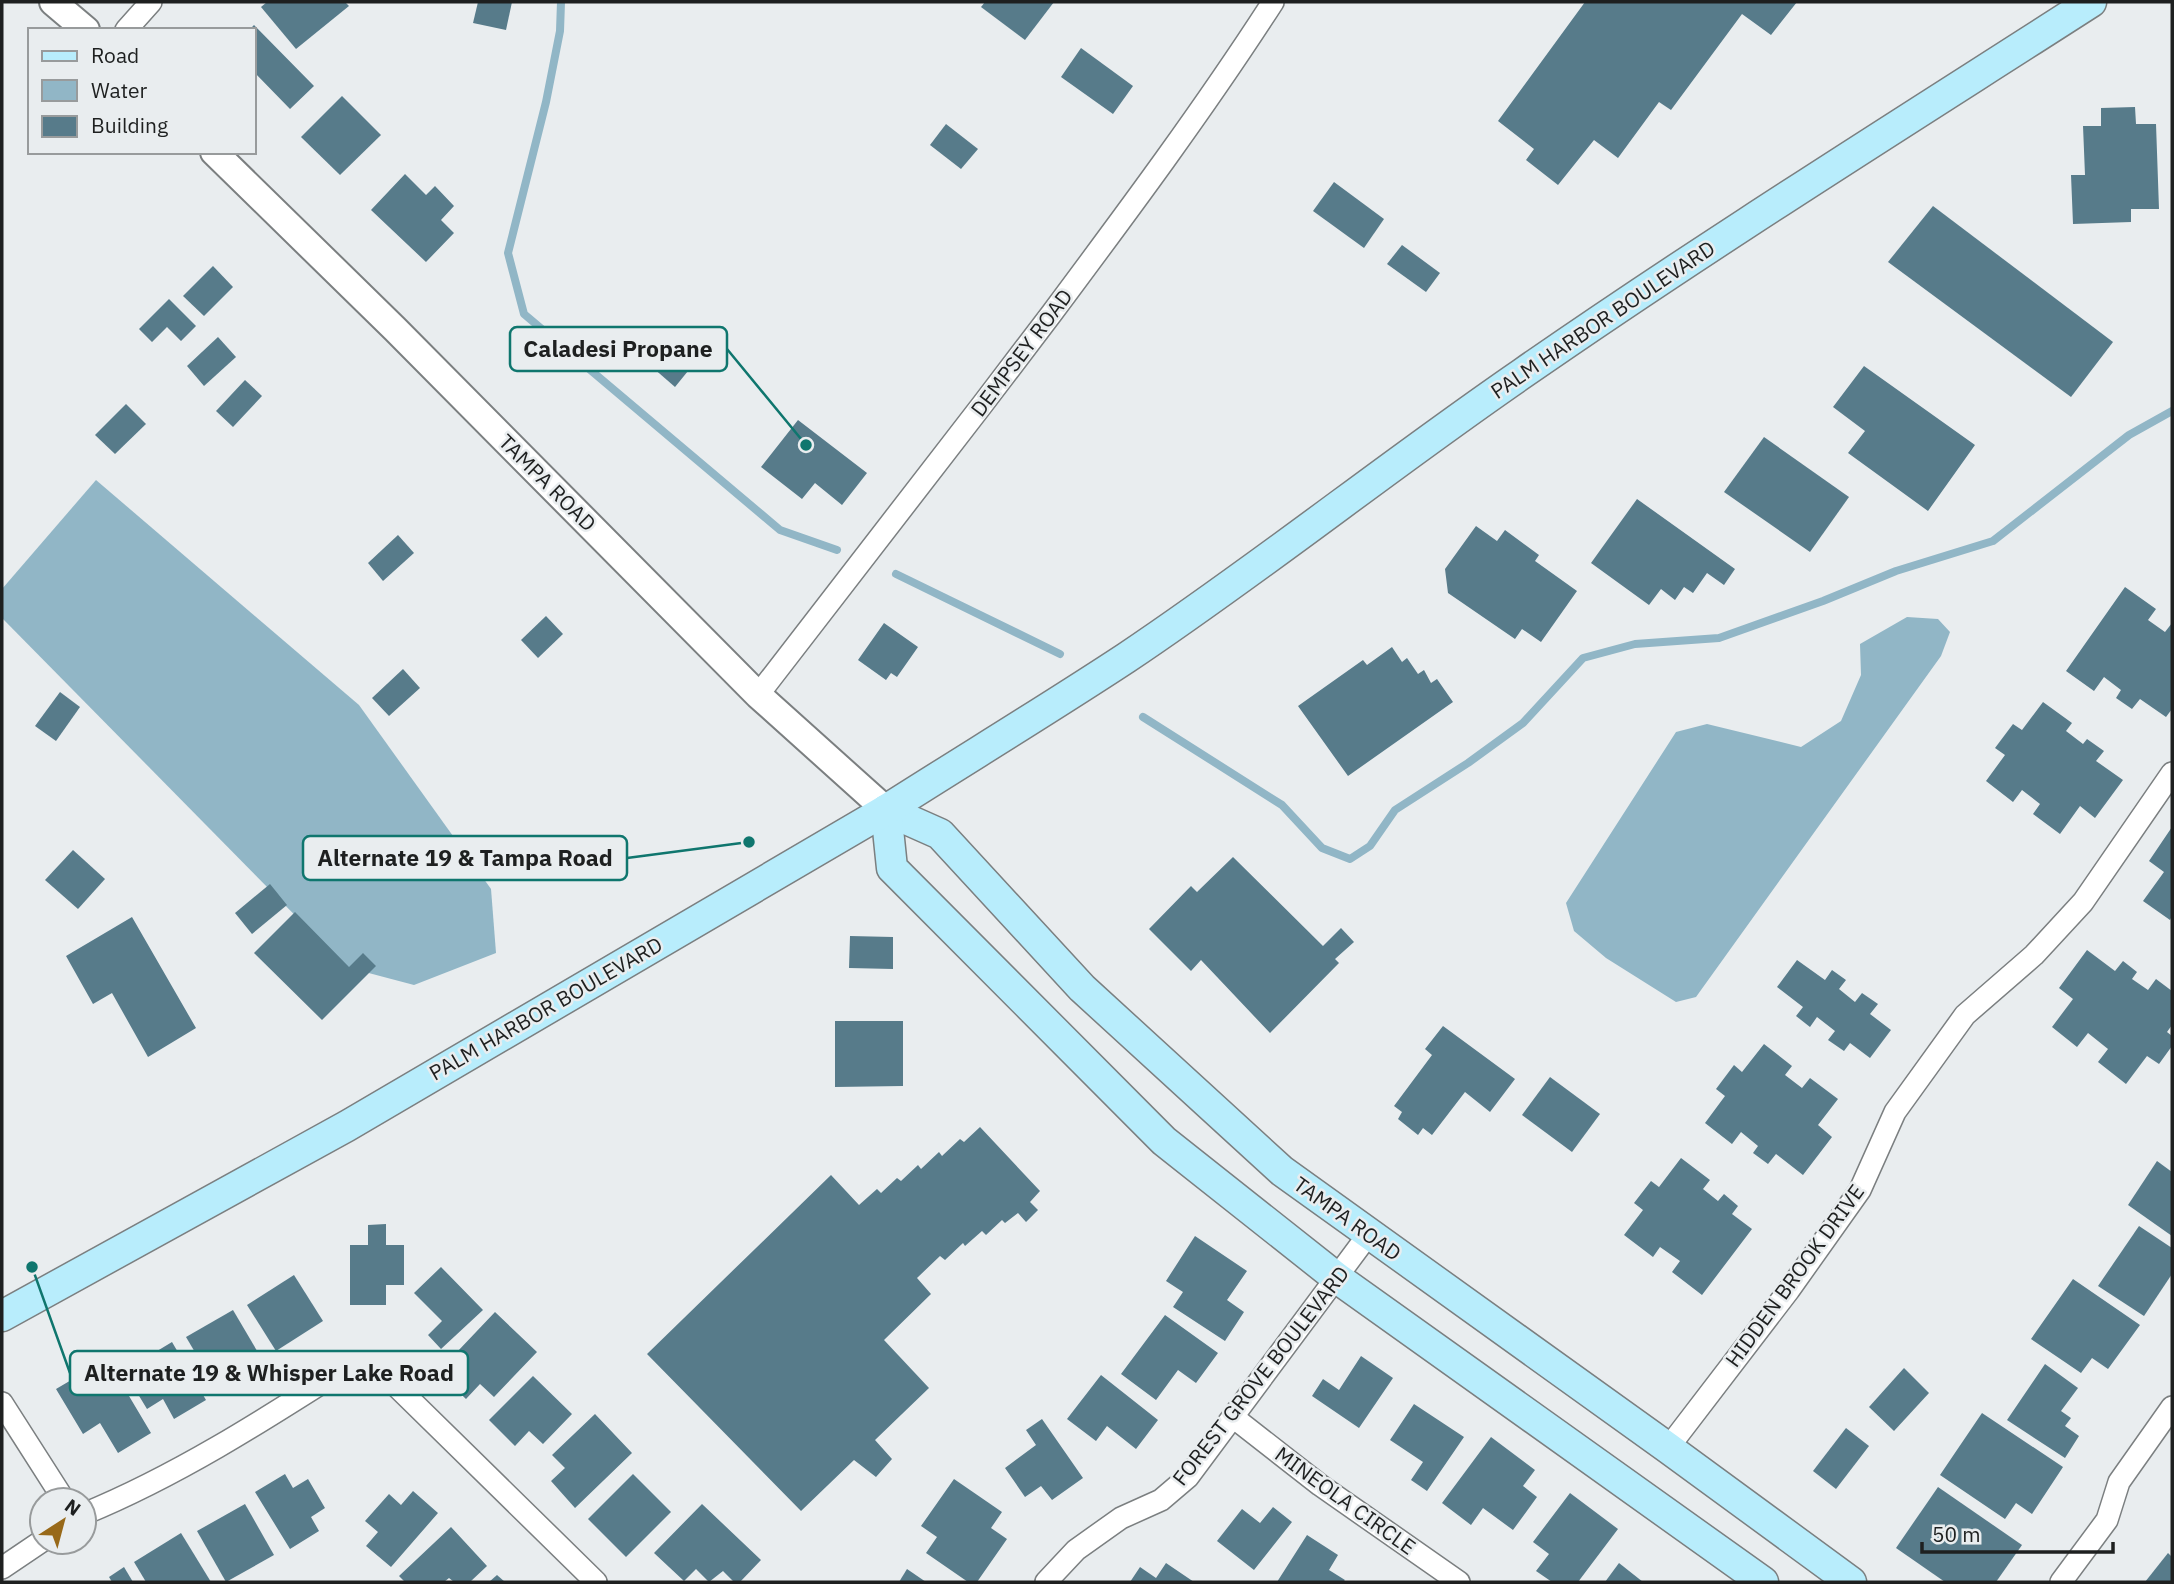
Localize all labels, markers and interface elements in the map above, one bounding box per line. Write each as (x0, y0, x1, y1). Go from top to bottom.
legend (28, 28, 256, 154)
text: Road (91, 41, 139, 69)
text: Water (91, 76, 148, 104)
text: Building (91, 111, 168, 139)
street label: PALM HARBOR BOULEVARD (1485, 234, 1720, 405)
street label: DEMPSEY ROAD (964, 283, 1078, 422)
callout: Caladesi Propane (510, 327, 727, 371)
text: Caladesi Propane (523, 333, 713, 363)
street label: TAMPA ROAD (493, 428, 602, 537)
callout: Alternate 19 & Tampa Road (303, 836, 627, 880)
text: Alternate 19 & Tampa Road (317, 842, 613, 872)
street label: PALM HARBOR BOULEVARD (424, 930, 667, 1086)
street label: TAMPA ROAD (1288, 1170, 1407, 1267)
street label: HIDDEN BROOK DRIVE (1718, 1178, 1870, 1372)
street label: FOREST GROVE BOULEVARD (1166, 1260, 1355, 1491)
callout: Alternate 19 & Whisper Lake Road (70, 1351, 468, 1395)
text: Alternate 19 & Whisper Lake Road (84, 1357, 454, 1387)
street label: MINEOLA CIRCLE (1270, 1440, 1421, 1561)
north arrow (28, 1486, 98, 1556)
text: N (60, 1493, 86, 1521)
scale bar (1922, 1510, 2113, 1554)
text: 50 m (1932, 1520, 1981, 1548)

